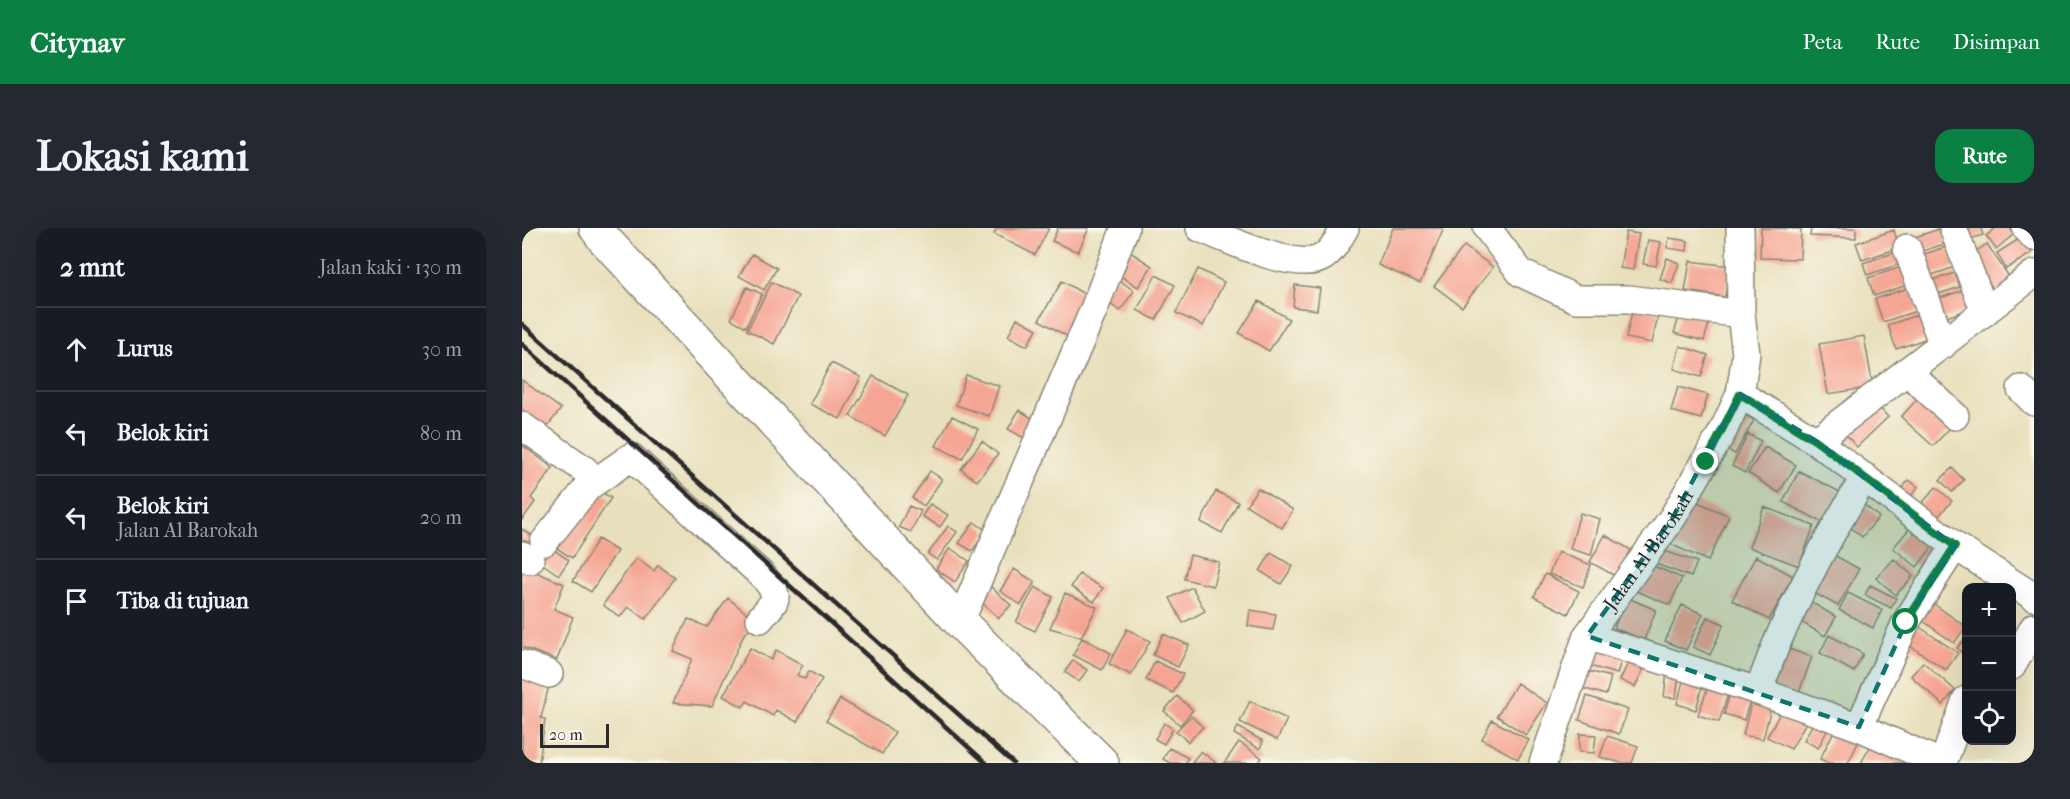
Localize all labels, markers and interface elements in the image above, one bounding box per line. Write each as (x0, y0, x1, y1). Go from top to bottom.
text: Citynav (30, 26, 124, 59)
text: Peta (1803, 30, 1842, 54)
text: Rute (1875, 30, 1920, 54)
text: Disimpan (1953, 30, 2040, 54)
button: Rute (1935, 129, 2034, 183)
text: Lokasi kami (36, 132, 249, 181)
text: 2 mnt (60, 252, 125, 283)
text: Jalan kaki · 130 m (319, 256, 462, 279)
icon: ahead (60, 333, 93, 366)
text: Lurus (117, 336, 173, 362)
text: 30 m (422, 338, 462, 361)
icon: left (60, 417, 93, 450)
text: Belok kiri (117, 420, 209, 446)
text: 80 m (420, 422, 462, 445)
route end (1692, 448, 1718, 474)
street label: Jalan Al Barokah (1597, 485, 1699, 616)
text: Belok kiri (117, 493, 209, 519)
icon: left (60, 501, 93, 534)
text: 20 m (420, 506, 462, 529)
text: Jalan Al Barokah (117, 519, 258, 542)
map controls (1962, 583, 2016, 745)
button: + (1962, 583, 2016, 637)
icon: arrive (60, 585, 93, 618)
text: Tiba di tujuan (117, 588, 249, 614)
route start (1892, 608, 1918, 634)
button: − (1962, 637, 2016, 691)
button: locate (1962, 691, 2016, 745)
scale bar (540, 721, 609, 748)
text: 20 m (549, 725, 583, 744)

